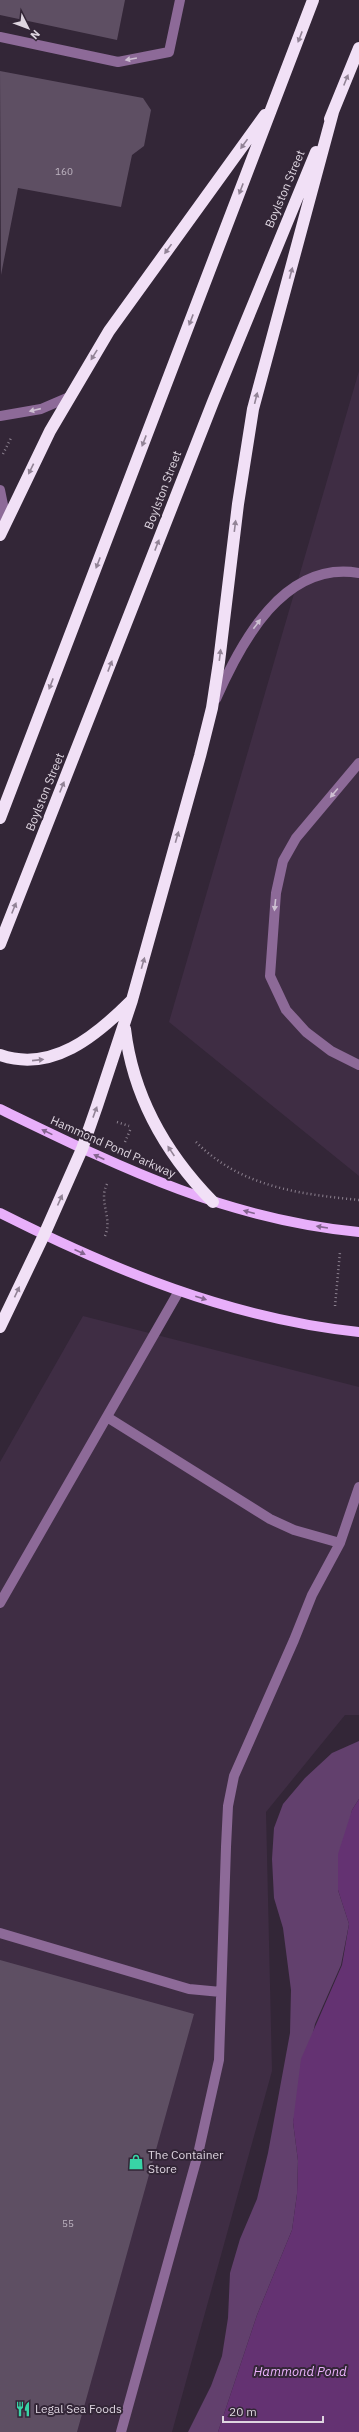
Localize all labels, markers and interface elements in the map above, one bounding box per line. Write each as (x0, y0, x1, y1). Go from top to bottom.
north arrow (8, 8, 48, 48)
text: N (28, 27, 43, 42)
one-way arrow (296, 31, 302, 43)
one-way arrow (125, 57, 137, 63)
one-way arrow (343, 75, 349, 86)
one-way arrow (240, 138, 248, 149)
street label: Boylston Street (261, 148, 308, 230)
house number: 160 (55, 165, 73, 178)
one-way arrow (238, 184, 244, 196)
one-way arrow (164, 243, 172, 254)
one-way arrow (288, 266, 294, 279)
one-way arrow (187, 314, 193, 326)
one-way arrow (90, 350, 98, 361)
one-way arrow (253, 392, 259, 404)
one-way arrow (29, 408, 42, 414)
one-way arrow (141, 436, 147, 448)
street label: Boylston Street (141, 448, 184, 531)
one-way arrow (28, 464, 34, 475)
one-way arrow (232, 520, 238, 532)
one-way arrow (154, 538, 160, 550)
one-way arrow (94, 557, 100, 569)
one-way arrow (253, 619, 261, 630)
one-way arrow (217, 649, 223, 661)
one-way arrow (107, 659, 113, 671)
one-way arrow (48, 678, 54, 690)
street label: Boylston Street (22, 751, 67, 833)
one-way arrow (60, 781, 66, 793)
one-way arrow (329, 788, 338, 799)
one-way arrow (175, 831, 181, 843)
one-way arrow (272, 899, 278, 911)
one-way arrow (12, 901, 18, 913)
one-way arrow (140, 956, 146, 968)
one-way arrow (32, 1056, 44, 1063)
one-way arrow (93, 1106, 99, 1118)
street label: Hammond Pond Parkway (48, 1112, 178, 1181)
one-way arrow (41, 1129, 53, 1135)
one-way arrow (167, 1146, 175, 1156)
one-way arrow (93, 1154, 105, 1160)
one-way arrow (57, 1194, 63, 1205)
one-way arrow (243, 1209, 255, 1215)
one-way arrow (316, 1224, 328, 1230)
one-way arrow (74, 1249, 85, 1255)
one-way arrow (14, 1287, 20, 1298)
one-way arrow (195, 1295, 207, 1301)
place label: The Container Store (148, 2147, 224, 2176)
shop icon: The Container Store (127, 2153, 145, 2171)
house number: 55 (62, 2217, 74, 2230)
water label: Hammond Pond (253, 2363, 347, 2380)
scale bar (223, 2398, 323, 2424)
restaurant icon: Legal Sea Foods (14, 2400, 32, 2418)
place label: Legal Sea Foods (35, 2401, 122, 2416)
text: 20 m (229, 2404, 257, 2419)

